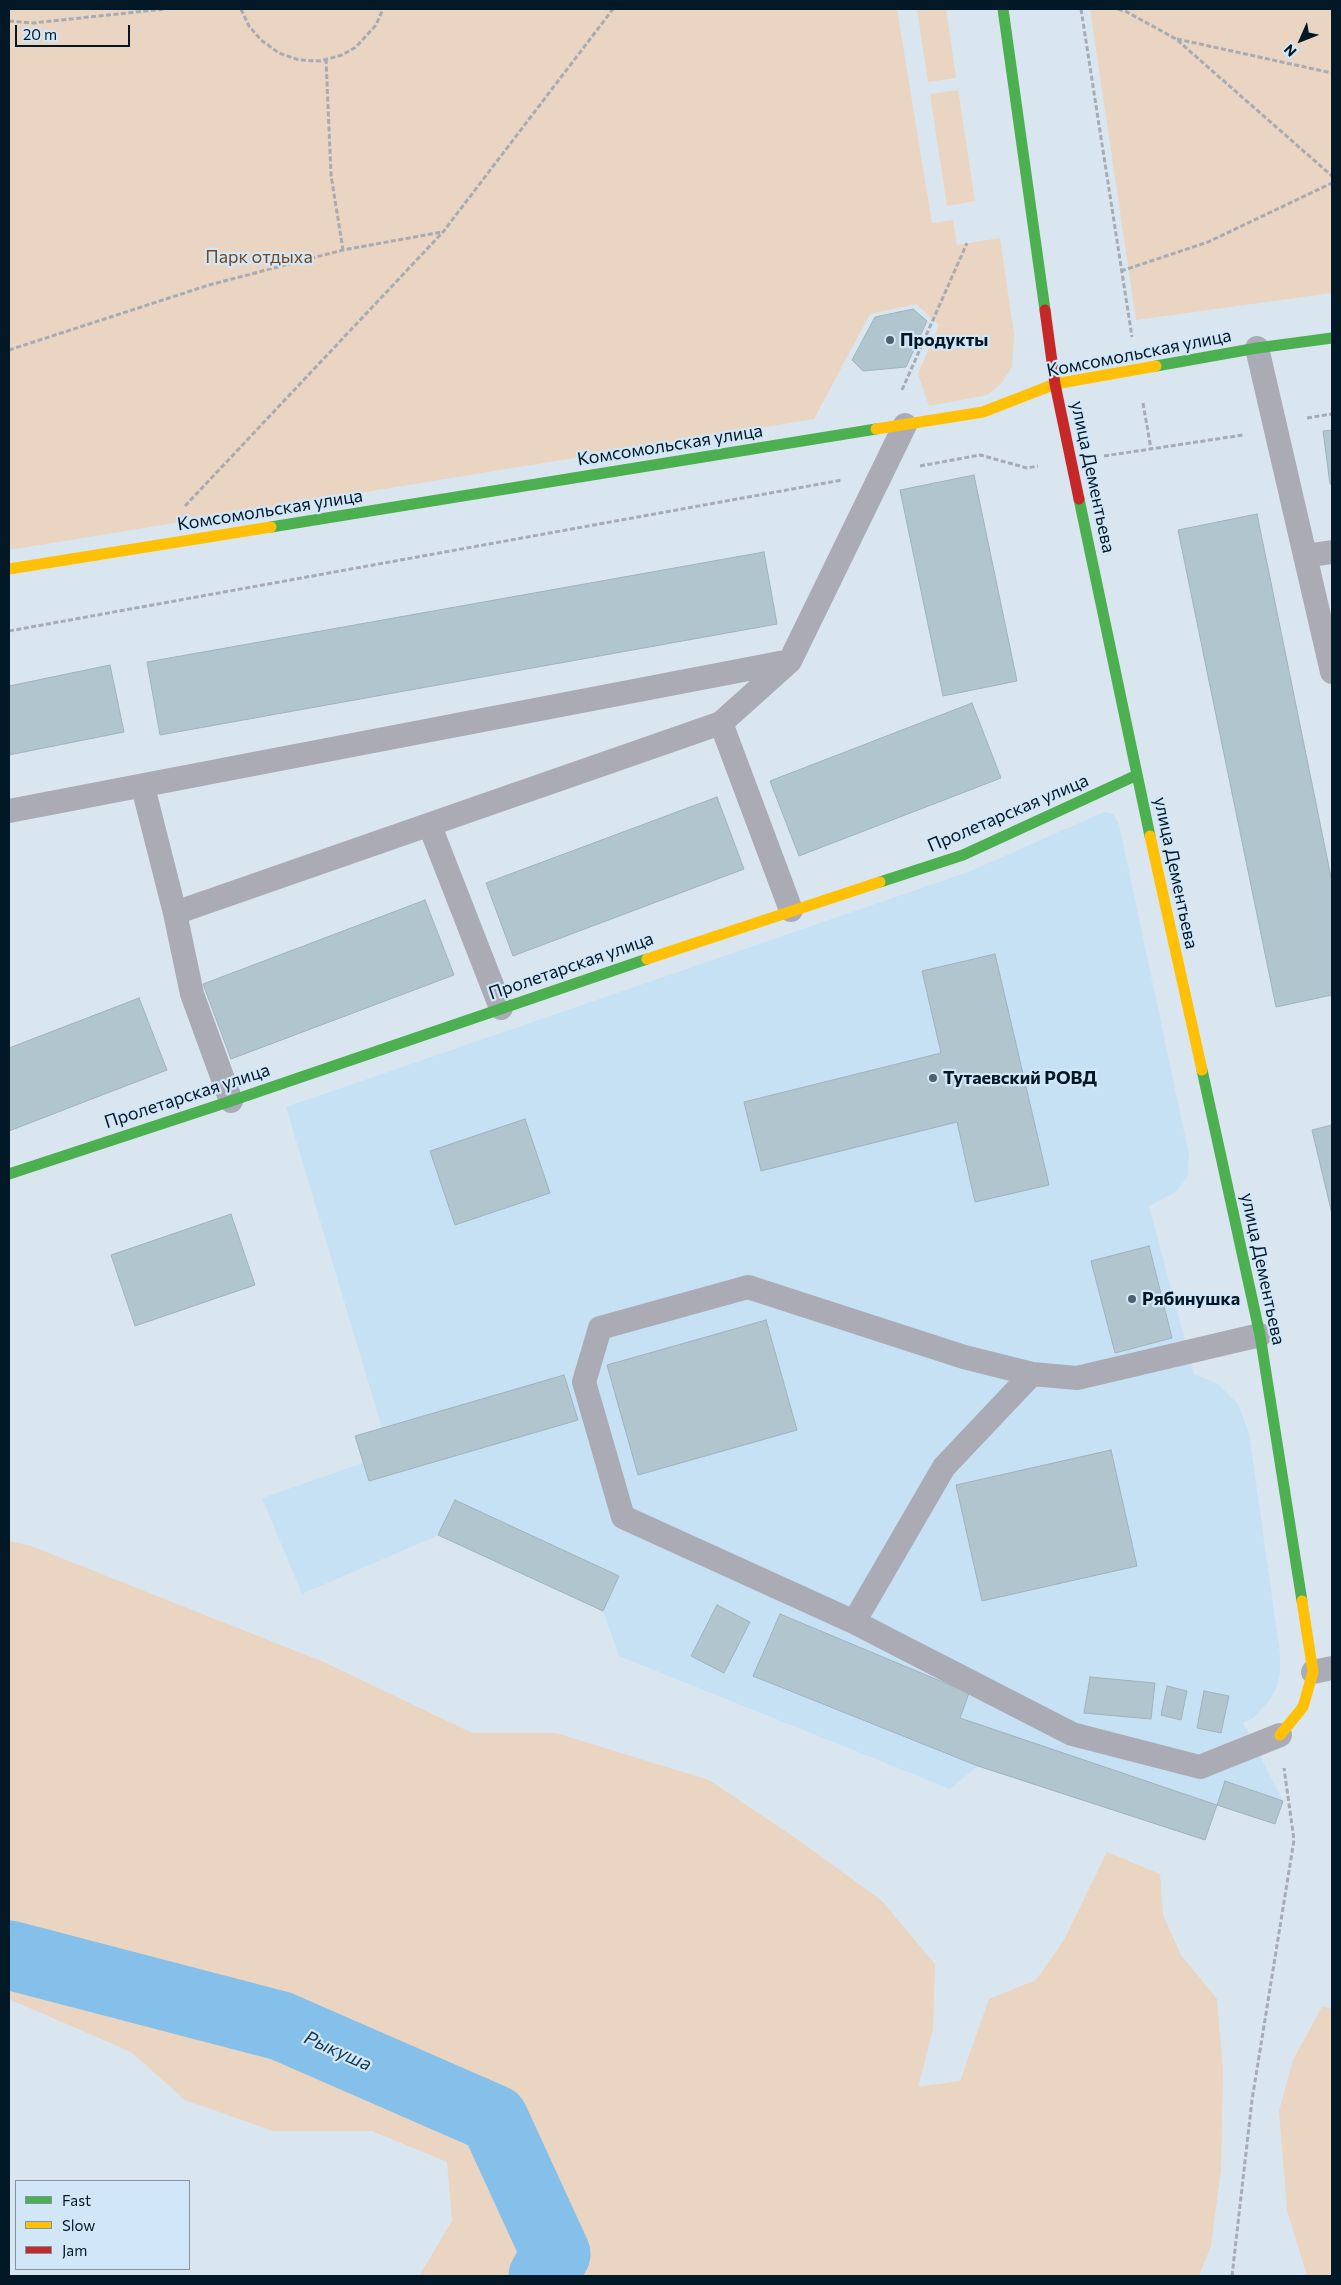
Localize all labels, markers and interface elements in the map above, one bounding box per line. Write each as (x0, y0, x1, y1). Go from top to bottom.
scale bar (18, 15, 132, 47)
north arrow (1276, 15, 1326, 65)
text: 20 m (23, 25, 57, 43)
text: N (1280, 41, 1300, 60)
park label: Парк отдыха (205, 246, 313, 268)
street label: Комсомольская улица (1045, 325, 1233, 381)
place label: Продукты (900, 329, 988, 351)
marker: Продукты (884, 334, 896, 346)
street label: улица Дементьева (1066, 399, 1120, 555)
street label: Комсомольская улица (576, 420, 764, 470)
street label: Комсомольская улица (176, 485, 364, 535)
street label: Пролетарская улица (924, 769, 1092, 857)
street label: улица Дементьева (1149, 795, 1203, 951)
street label: Пролетарская улица (486, 928, 656, 1004)
street label: Пролетарская улица (101, 1059, 273, 1133)
place label: Тутаевский РОВД (943, 1067, 1097, 1089)
marker: Тутаевский РОВД (927, 1072, 939, 1084)
street label: улица Дементьева (1236, 1191, 1290, 1347)
place label: Рябинушка (1142, 1288, 1240, 1310)
marker: Рябинушка (1126, 1293, 1138, 1305)
water label: Рыкуша (301, 2026, 375, 2076)
legend (15, 2180, 190, 2270)
text: Fast (62, 2191, 91, 2209)
text: Slow (62, 2216, 95, 2234)
text: Jam (62, 2241, 87, 2259)

